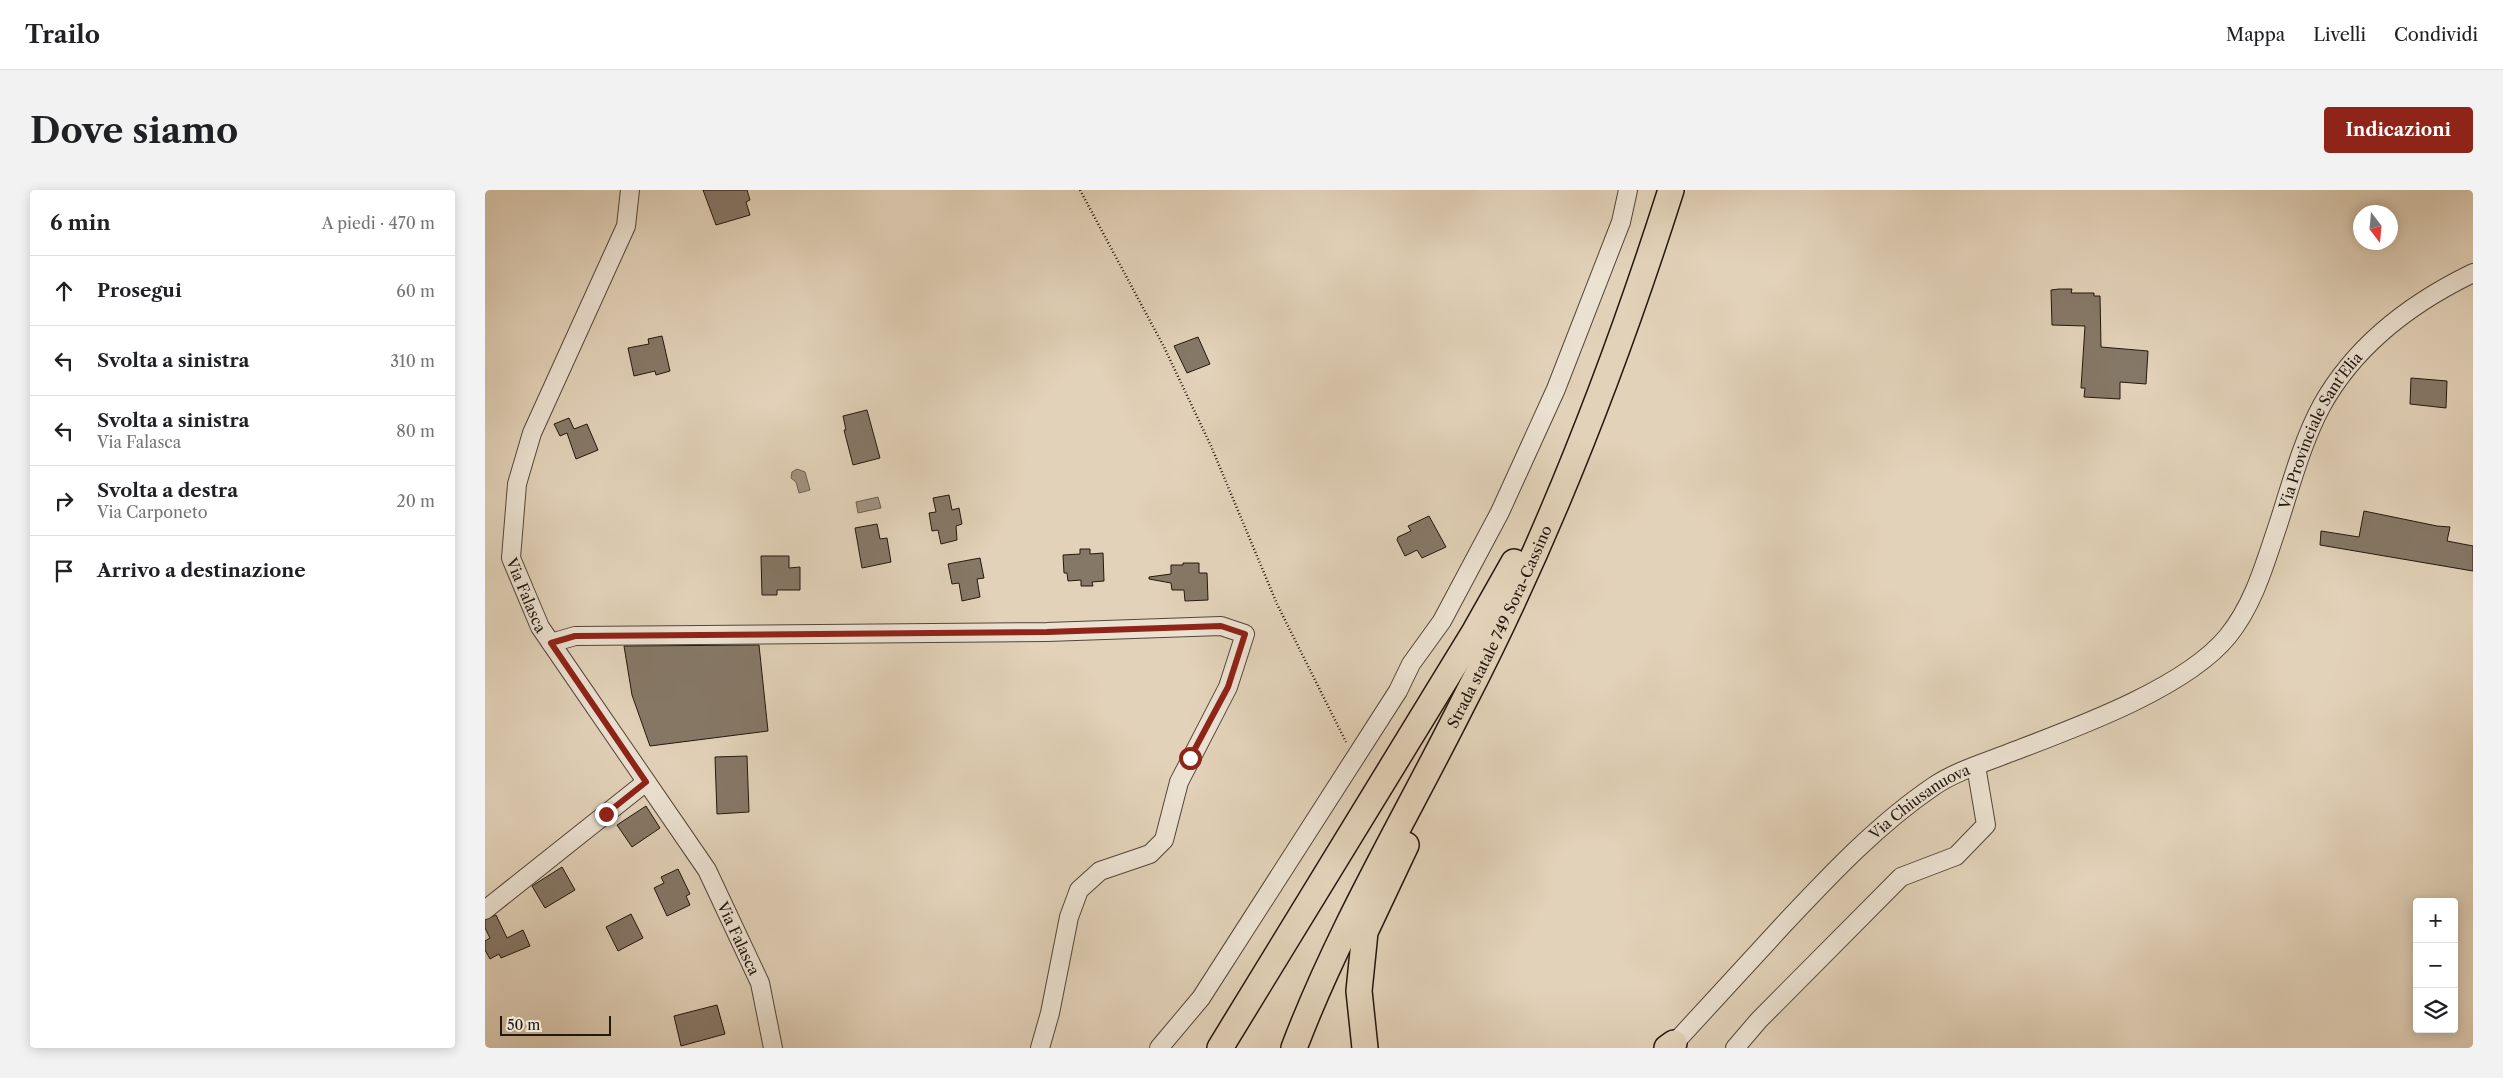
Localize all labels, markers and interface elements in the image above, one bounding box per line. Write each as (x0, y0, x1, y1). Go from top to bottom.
text: Trailo (25, 20, 100, 49)
text: Mappa (2226, 24, 2285, 46)
text: Livelli (2313, 24, 2366, 46)
text: Condividi (2394, 24, 2478, 46)
button: Indicazioni (2324, 107, 2473, 153)
text: Dove siamo (30, 109, 238, 152)
north arrow (2353, 205, 2398, 250)
text: 6 min (50, 210, 111, 235)
text: A piedi · 470 m (322, 213, 435, 233)
icon: ahead (50, 277, 78, 305)
text: Prosegui (97, 279, 182, 302)
text: 60 m (396, 281, 435, 301)
icon: left (50, 347, 78, 375)
street label: Via Provinciale Sant'Elia (2274, 348, 2366, 512)
text: Svolta a sinistra (97, 349, 250, 372)
text: 310 m (390, 351, 435, 371)
text: Svolta a sinistra (97, 409, 250, 432)
icon: left (50, 417, 78, 445)
text: 80 m (396, 421, 435, 441)
text: Via Falasca (97, 432, 181, 452)
text: Svolta a destra (97, 479, 238, 502)
icon: right (50, 487, 78, 515)
text: 20 m (396, 491, 435, 511)
text: Via Carponeto (97, 502, 208, 522)
street label: Strada statale 749 Sora-Cassino (1443, 522, 1555, 731)
street label: Via Falasca (502, 554, 551, 636)
icon: arrive (50, 557, 78, 585)
text: Arrivo a destinazione (97, 559, 306, 582)
route start (1179, 747, 1202, 770)
street label: Via Chiusanuova (1864, 759, 1972, 844)
route end (595, 803, 618, 826)
street label: Via Falasca (713, 897, 764, 978)
map controls (2413, 898, 2458, 1033)
button: + (2413, 898, 2458, 943)
button: − (2413, 943, 2458, 988)
button: layers (2413, 988, 2458, 1033)
scale bar (500, 1013, 611, 1036)
text: 50 m (507, 1016, 540, 1034)

